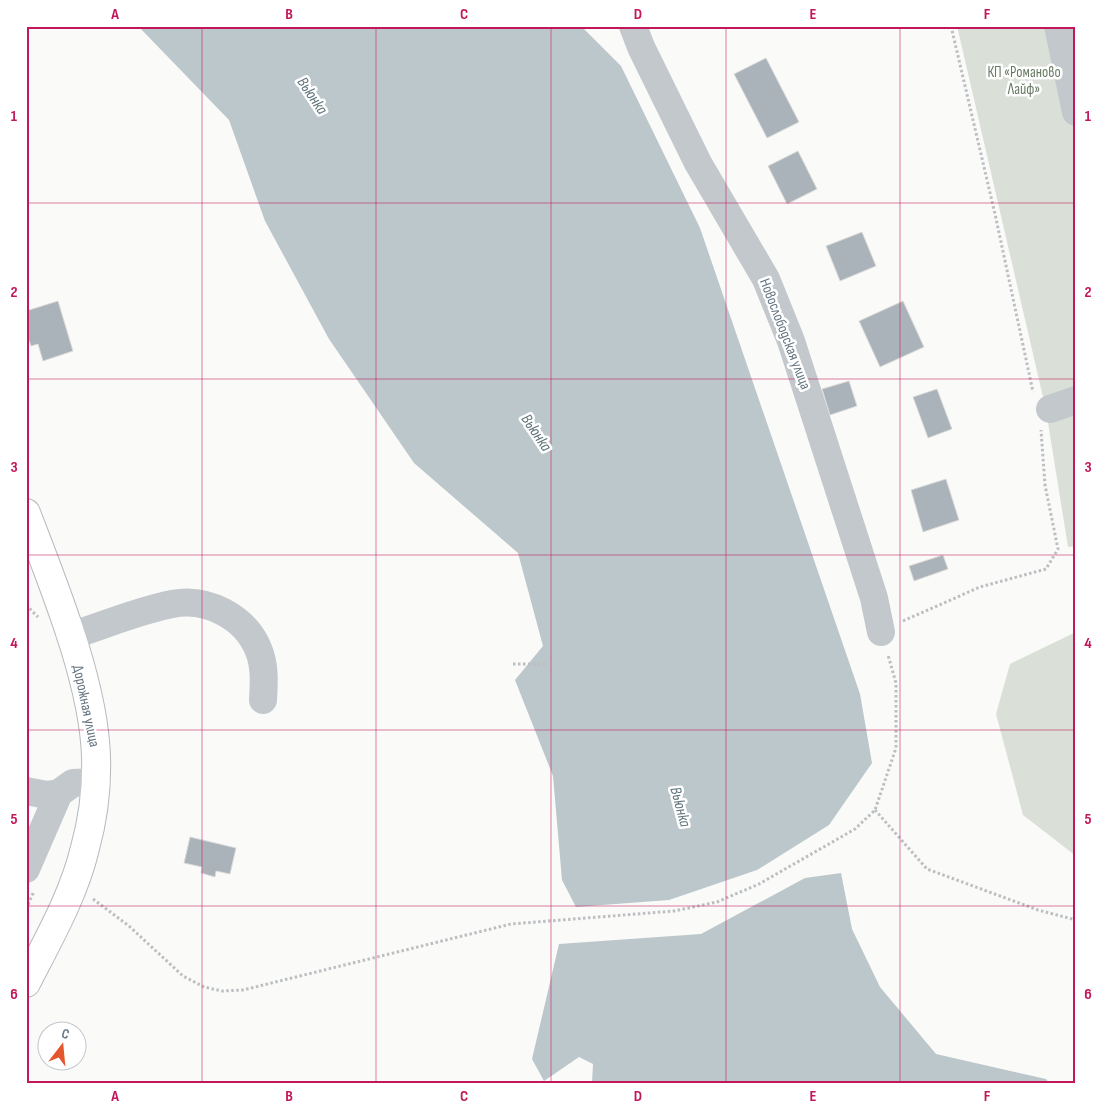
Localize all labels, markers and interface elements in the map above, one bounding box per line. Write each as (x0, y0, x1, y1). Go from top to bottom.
text: A (110, 5, 119, 24)
text: B (285, 5, 293, 24)
text: C (460, 5, 468, 24)
text: D (634, 5, 642, 24)
text: E (810, 5, 817, 24)
text: F (984, 5, 991, 24)
park label: КП «Романово Лайф» (987, 63, 1061, 99)
water label: Вьюнка (293, 74, 332, 119)
text: 1 (11, 107, 18, 126)
text: 1 (1085, 107, 1092, 126)
street label: Новослободская улица (755, 276, 815, 392)
text: 2 (10, 283, 18, 302)
text: 2 (1084, 283, 1092, 302)
water label: Вьюнка (517, 411, 556, 456)
text: 3 (10, 458, 18, 477)
text: 3 (1084, 458, 1092, 477)
text: 4 (10, 634, 18, 653)
text: 4 (1084, 634, 1092, 653)
street label: Дорожная улица (68, 663, 104, 749)
water label: Вьюнка (666, 785, 695, 830)
text: 5 (10, 810, 18, 829)
text: 5 (1084, 810, 1092, 829)
text: 6 (10, 985, 18, 1004)
text: 6 (1084, 985, 1092, 1004)
north arrow (38, 1022, 88, 1072)
text: С (60, 1025, 71, 1043)
text: A (110, 1087, 119, 1106)
text: B (285, 1087, 293, 1106)
text: C (460, 1087, 468, 1106)
text: D (634, 1087, 642, 1106)
text: E (810, 1087, 817, 1106)
text: F (984, 1087, 991, 1106)

